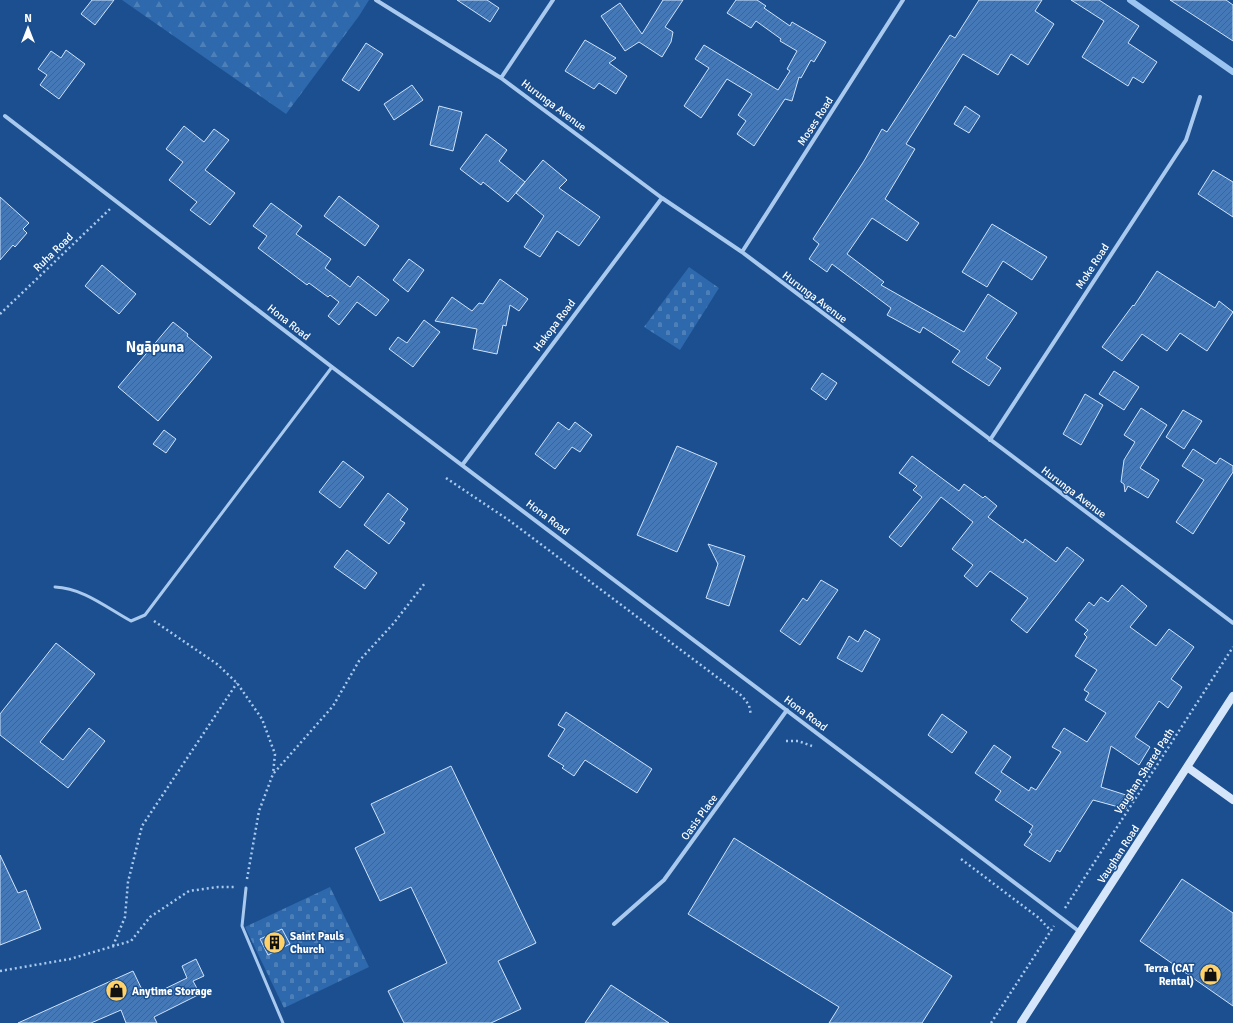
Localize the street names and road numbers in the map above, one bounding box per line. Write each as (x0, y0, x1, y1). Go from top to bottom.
street label: Hurunga Avenue (519, 77, 589, 134)
street label: Moses Road (795, 94, 836, 148)
street label: Ruha Road (31, 230, 76, 274)
street label: Moke Road (1073, 241, 1112, 291)
street label: Hurunga Avenue (780, 269, 850, 326)
street label: Hakopa Road (531, 297, 578, 354)
street label: Hona Road (265, 302, 313, 343)
street label: Hurunga Avenue (1039, 464, 1109, 521)
street label: Hona Road (524, 497, 572, 538)
street label: Hona Road (782, 693, 830, 734)
street label: Vaughan Shared Path (1112, 726, 1177, 817)
street label: Oasis Place (678, 792, 720, 843)
street label: Vaughan Road (1095, 823, 1142, 886)

